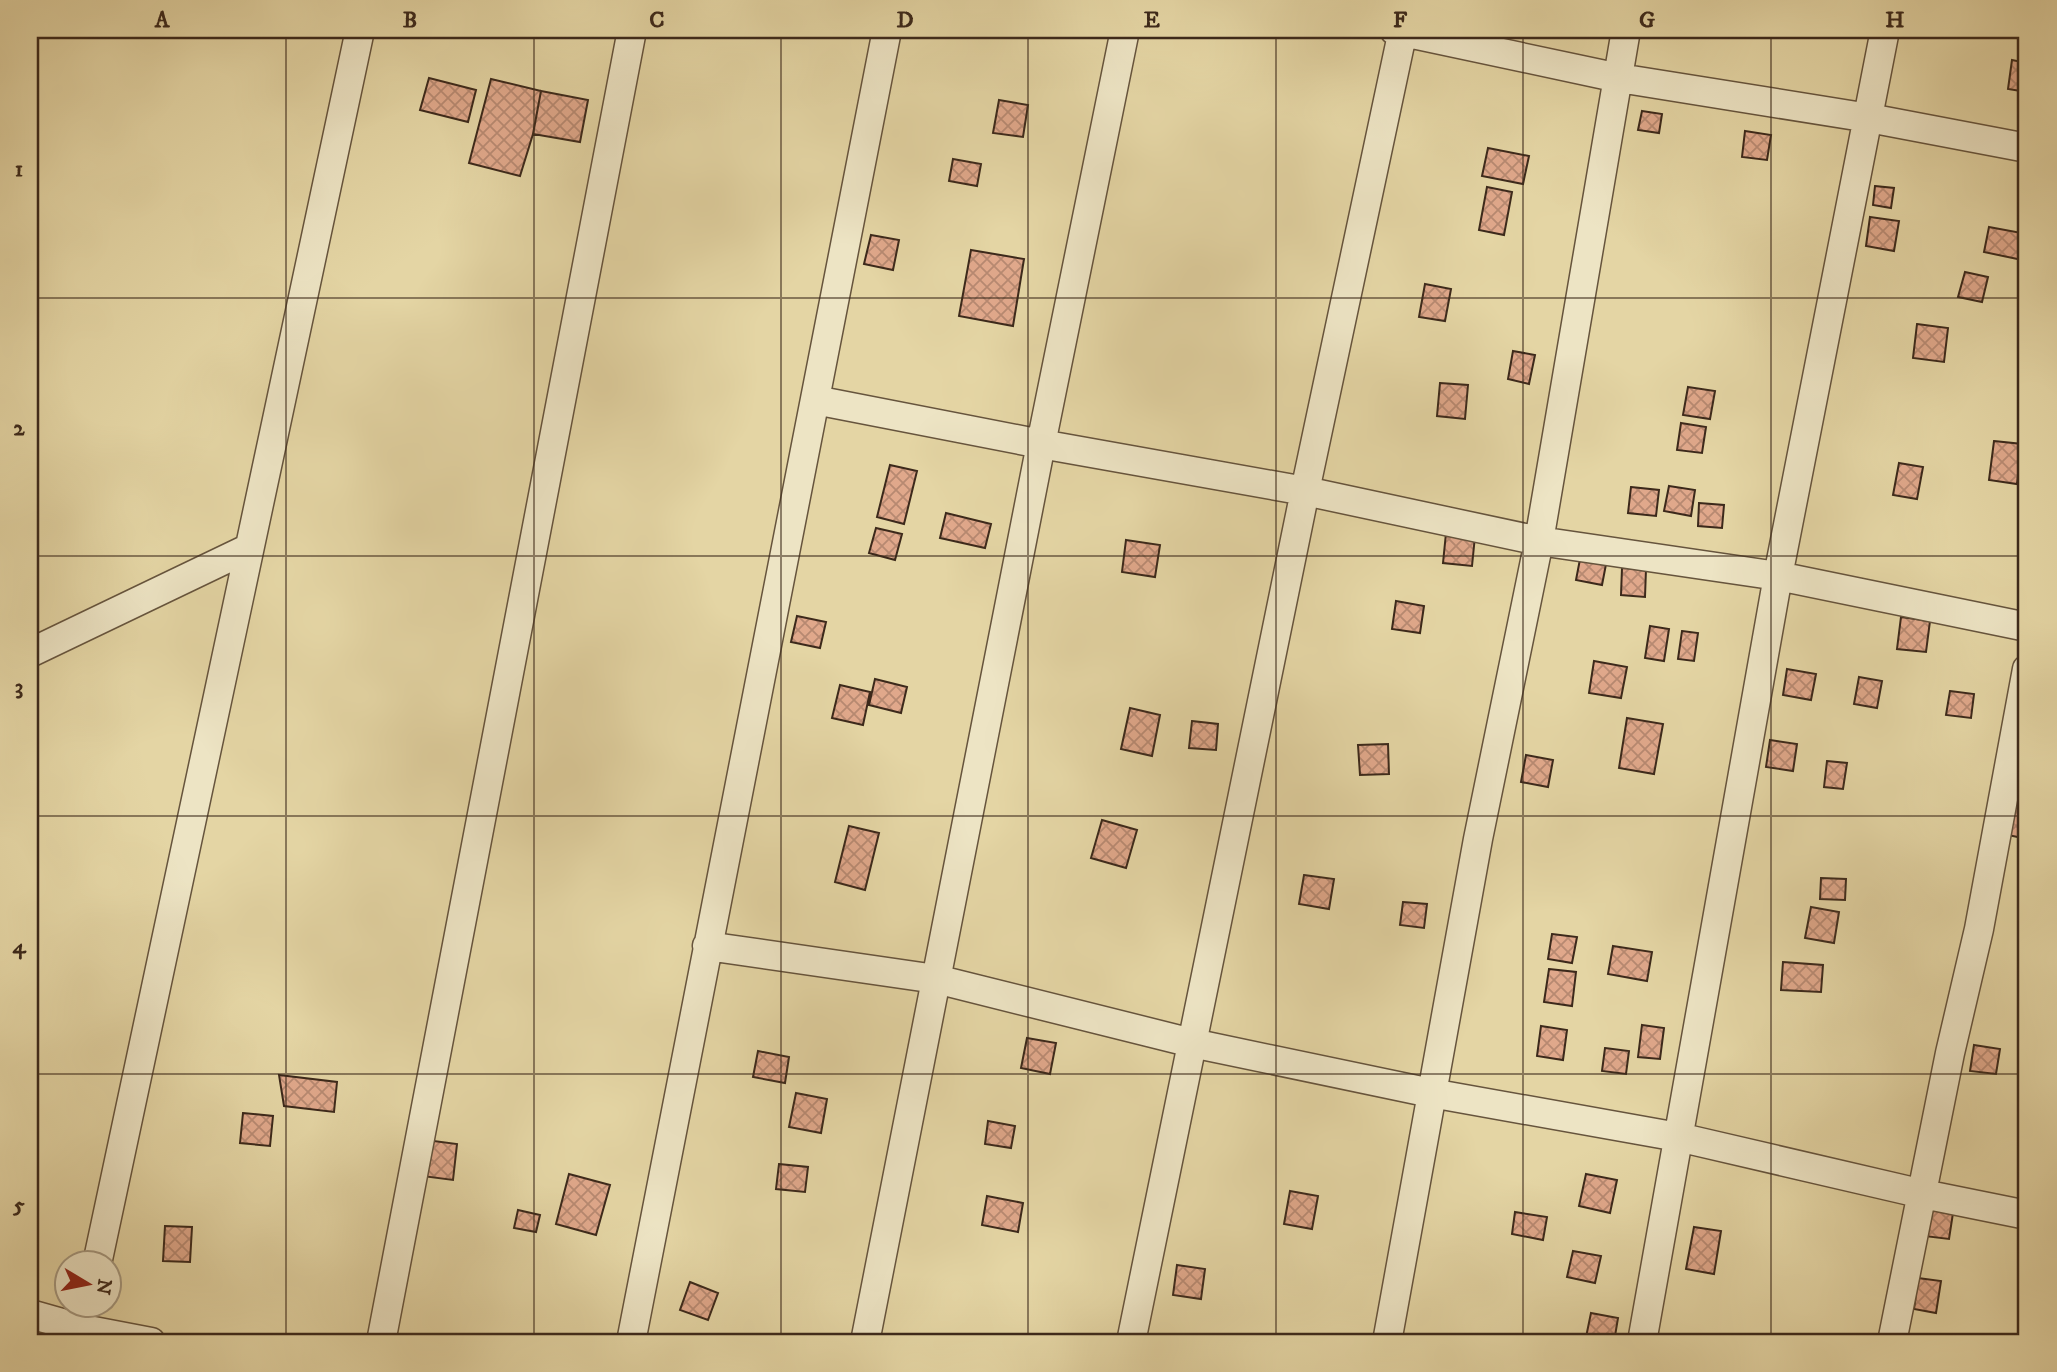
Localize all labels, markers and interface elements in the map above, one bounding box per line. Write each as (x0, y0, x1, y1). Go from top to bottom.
text: A (154, 6, 171, 35)
text: B (403, 6, 417, 35)
text: C (649, 6, 665, 35)
text: D (896, 6, 914, 35)
text: E (1144, 6, 1160, 35)
text: F (1393, 6, 1408, 35)
text: G (1639, 6, 1655, 35)
text: H (1885, 6, 1905, 35)
text: 1 (15, 155, 23, 184)
text: 2 (13, 414, 25, 443)
text: 3 (15, 673, 23, 702)
text: 4 (12, 932, 27, 961)
text: 5 (12, 1191, 25, 1220)
north arrow (52, 1250, 122, 1320)
text: N (91, 1277, 116, 1297)

